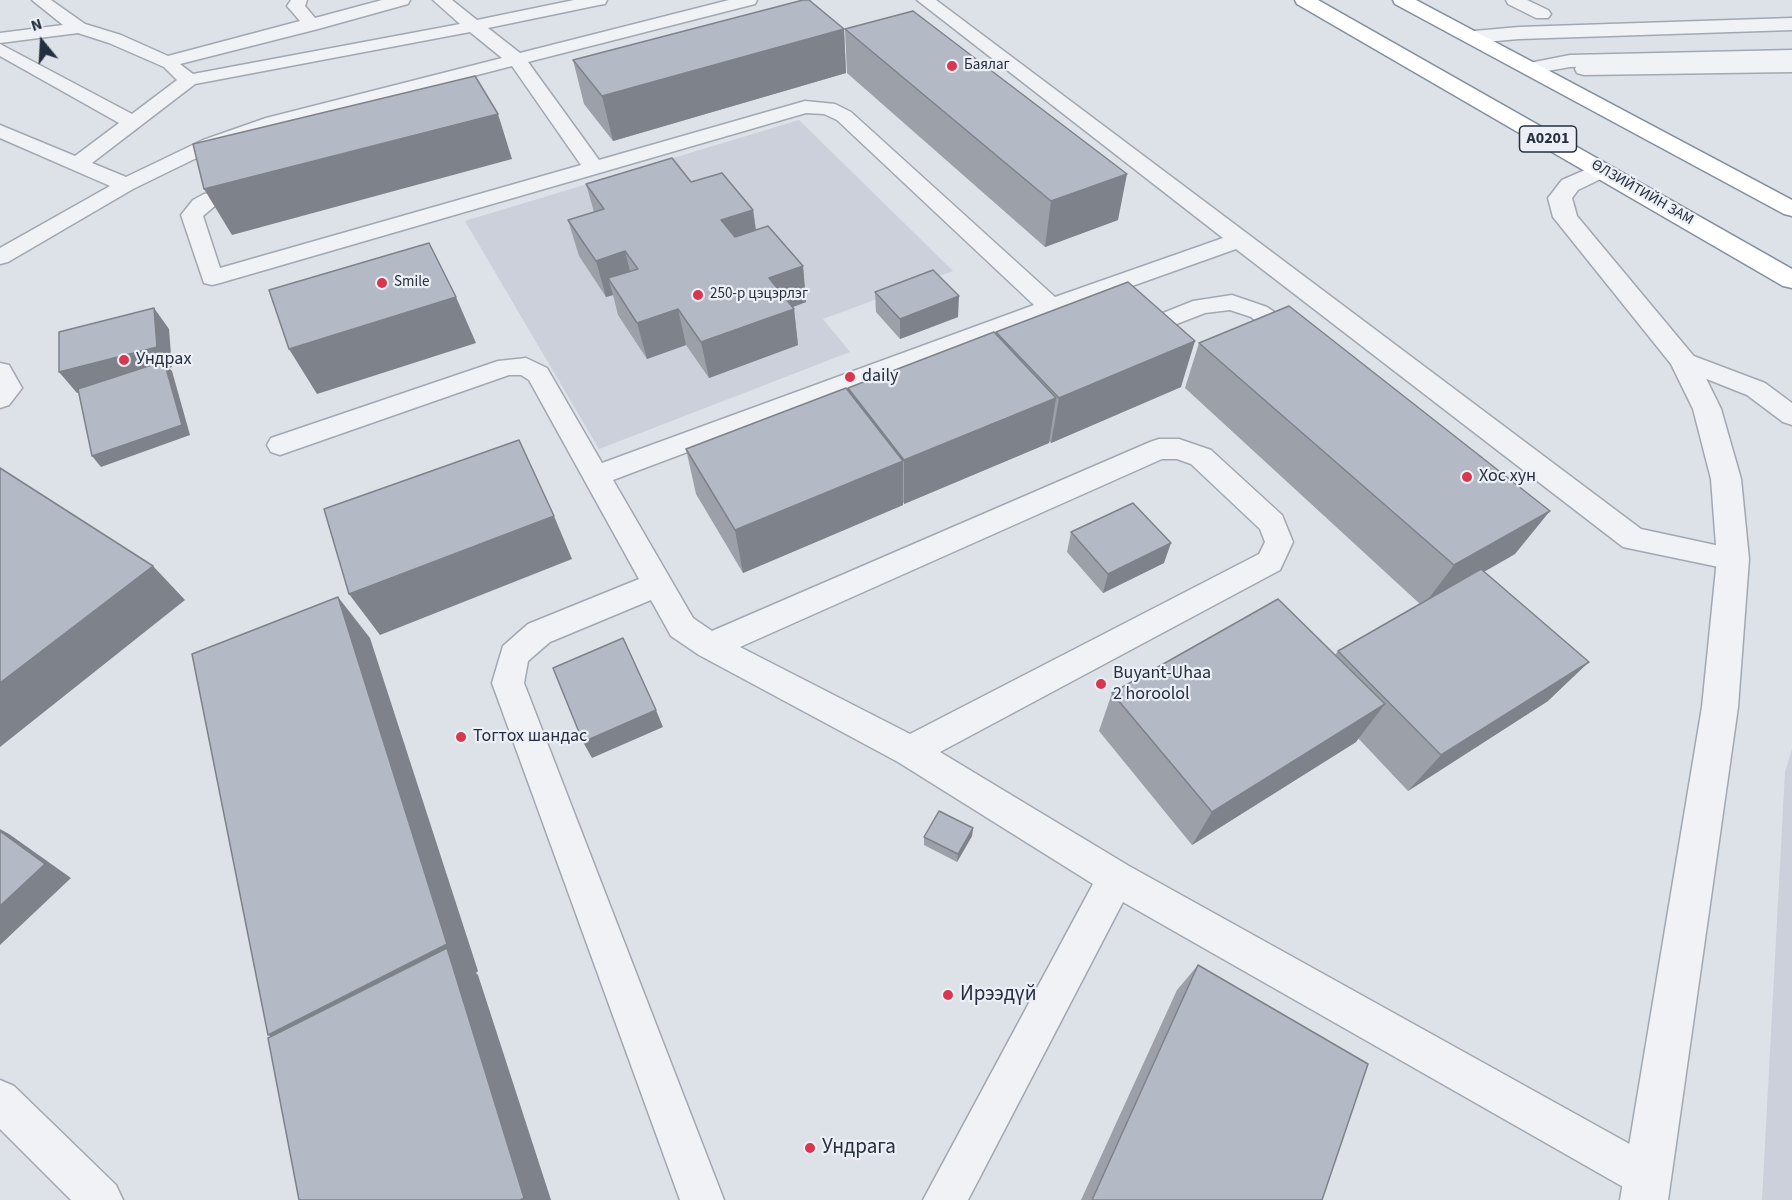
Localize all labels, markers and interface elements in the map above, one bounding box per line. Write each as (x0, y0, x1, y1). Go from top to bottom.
north arrow (12, 12, 72, 72)
text: N (28, 13, 45, 37)
place label: Баялаг (964, 57, 1010, 75)
marker: Баялаг (945, 59, 959, 73)
road number: A0201 (1520, 126, 1576, 152)
street label: ӨЛЗИЙТИЙН ЗАМ (1588, 156, 1696, 230)
place label: Smile (394, 274, 429, 292)
marker: Smile (375, 276, 389, 290)
place label: 250-р цэцэрлэг (710, 286, 808, 304)
marker: 250-р цэцэрлэг (691, 288, 705, 302)
place label: Ундрах (136, 349, 191, 371)
marker: Ундрах (117, 353, 131, 367)
place label: daily (862, 366, 898, 388)
marker: daily (843, 370, 857, 384)
place label: Хос хун (1479, 466, 1536, 488)
marker: Хос хун (1460, 470, 1474, 484)
place label: Buyant-Uhaa 2 horoolol (1113, 663, 1211, 706)
marker: Buyant-Uhaa 2 horoolol (1094, 677, 1108, 691)
place label: Тогтох шандас (473, 726, 587, 748)
marker: Тогтох шандас (454, 730, 468, 744)
place label: Ирээдүй (960, 982, 1037, 1008)
marker: Ирээдүй (941, 988, 955, 1002)
place label: Ундрага (822, 1135, 896, 1161)
marker: Ундрага (803, 1141, 817, 1155)

